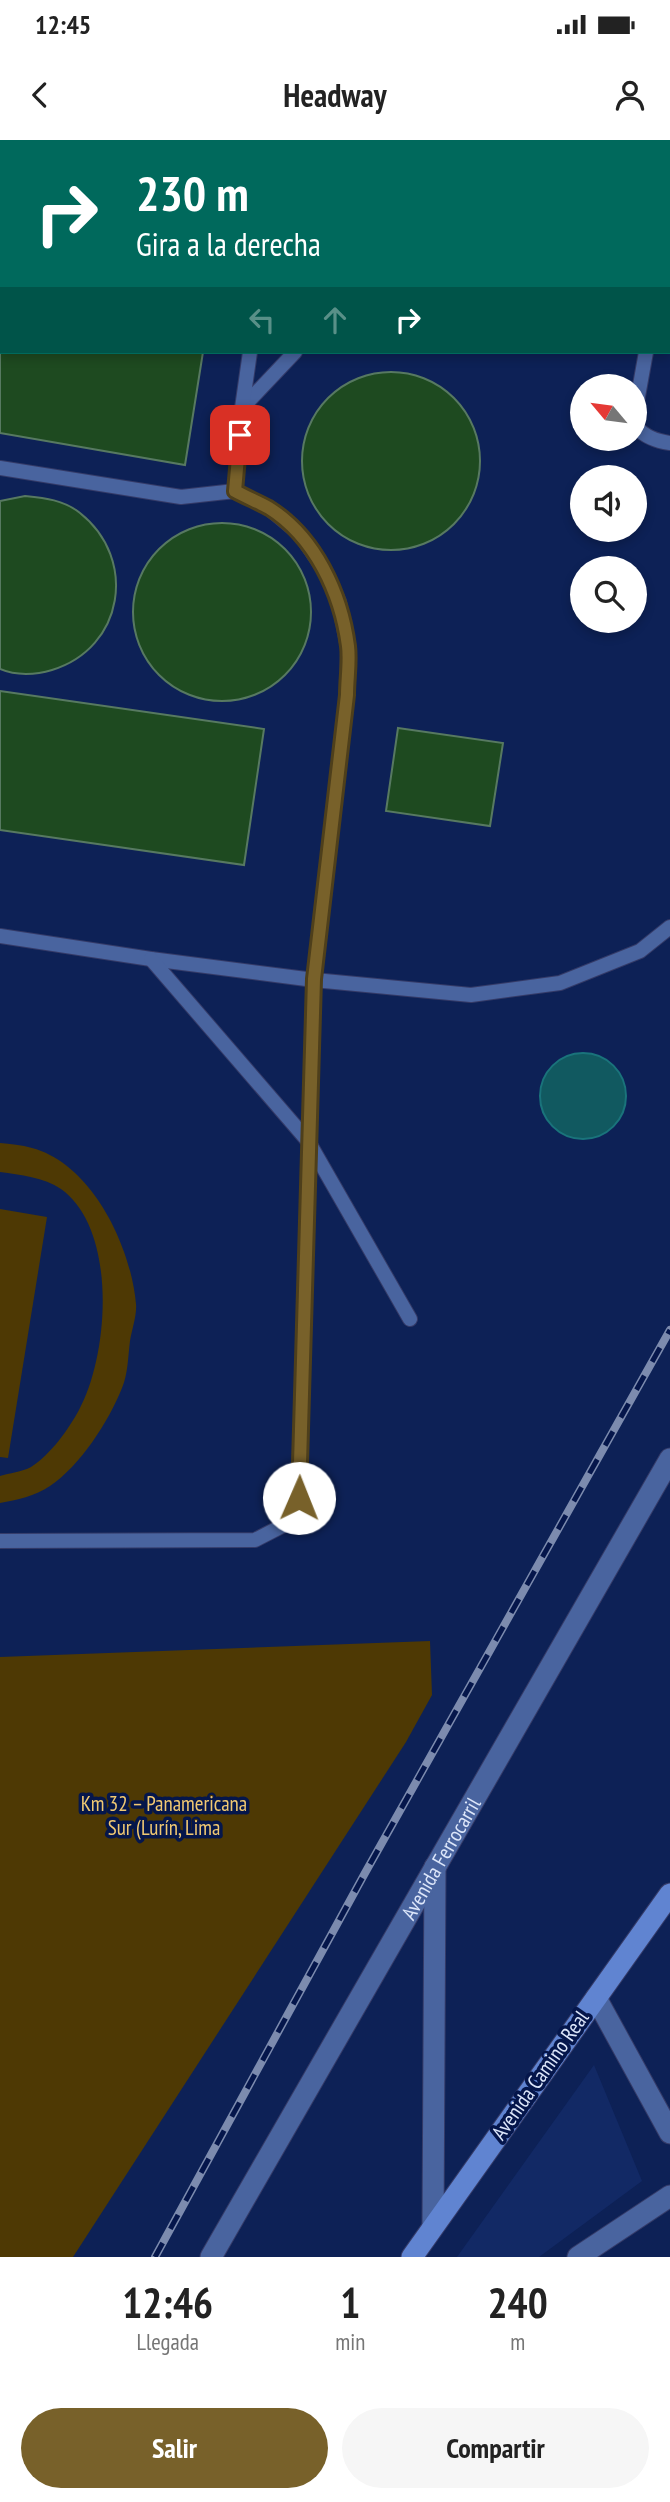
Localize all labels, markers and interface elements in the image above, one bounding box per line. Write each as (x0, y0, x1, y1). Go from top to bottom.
text: 12:45 (35, 8, 91, 41)
text: Headway (283, 74, 387, 116)
icon: back (21, 76, 59, 114)
icon: person (611, 76, 649, 114)
text: 230 m (136, 161, 249, 225)
icon: right (21, 168, 112, 259)
text: Gira a la derecha (136, 223, 321, 265)
icon: left (243, 301, 281, 339)
icon: ahead (316, 301, 354, 339)
icon: right (389, 301, 427, 339)
north arrow (570, 374, 648, 452)
map controls (570, 374, 647, 633)
pin (210, 405, 270, 465)
icon: arrive (221, 416, 259, 454)
button: sound (570, 465, 647, 542)
button: search (570, 556, 647, 633)
position arrow (262, 1461, 336, 1535)
park label: Km 32 – Panamericana Sur (Lurín, Lima (81, 1790, 247, 1841)
street label: Avenida Ferrocarril (395, 1792, 486, 1924)
street label: Avenida Camino Real (485, 2005, 595, 2145)
text: 12:46 (122, 2275, 213, 2330)
text: 1 (340, 2275, 360, 2330)
text: 240 (488, 2275, 548, 2330)
text: Llegada (136, 2327, 199, 2356)
text: min (335, 2327, 365, 2356)
text: m (510, 2327, 525, 2356)
button: Salir (21, 2408, 328, 2488)
button: Compartir (342, 2408, 649, 2488)

